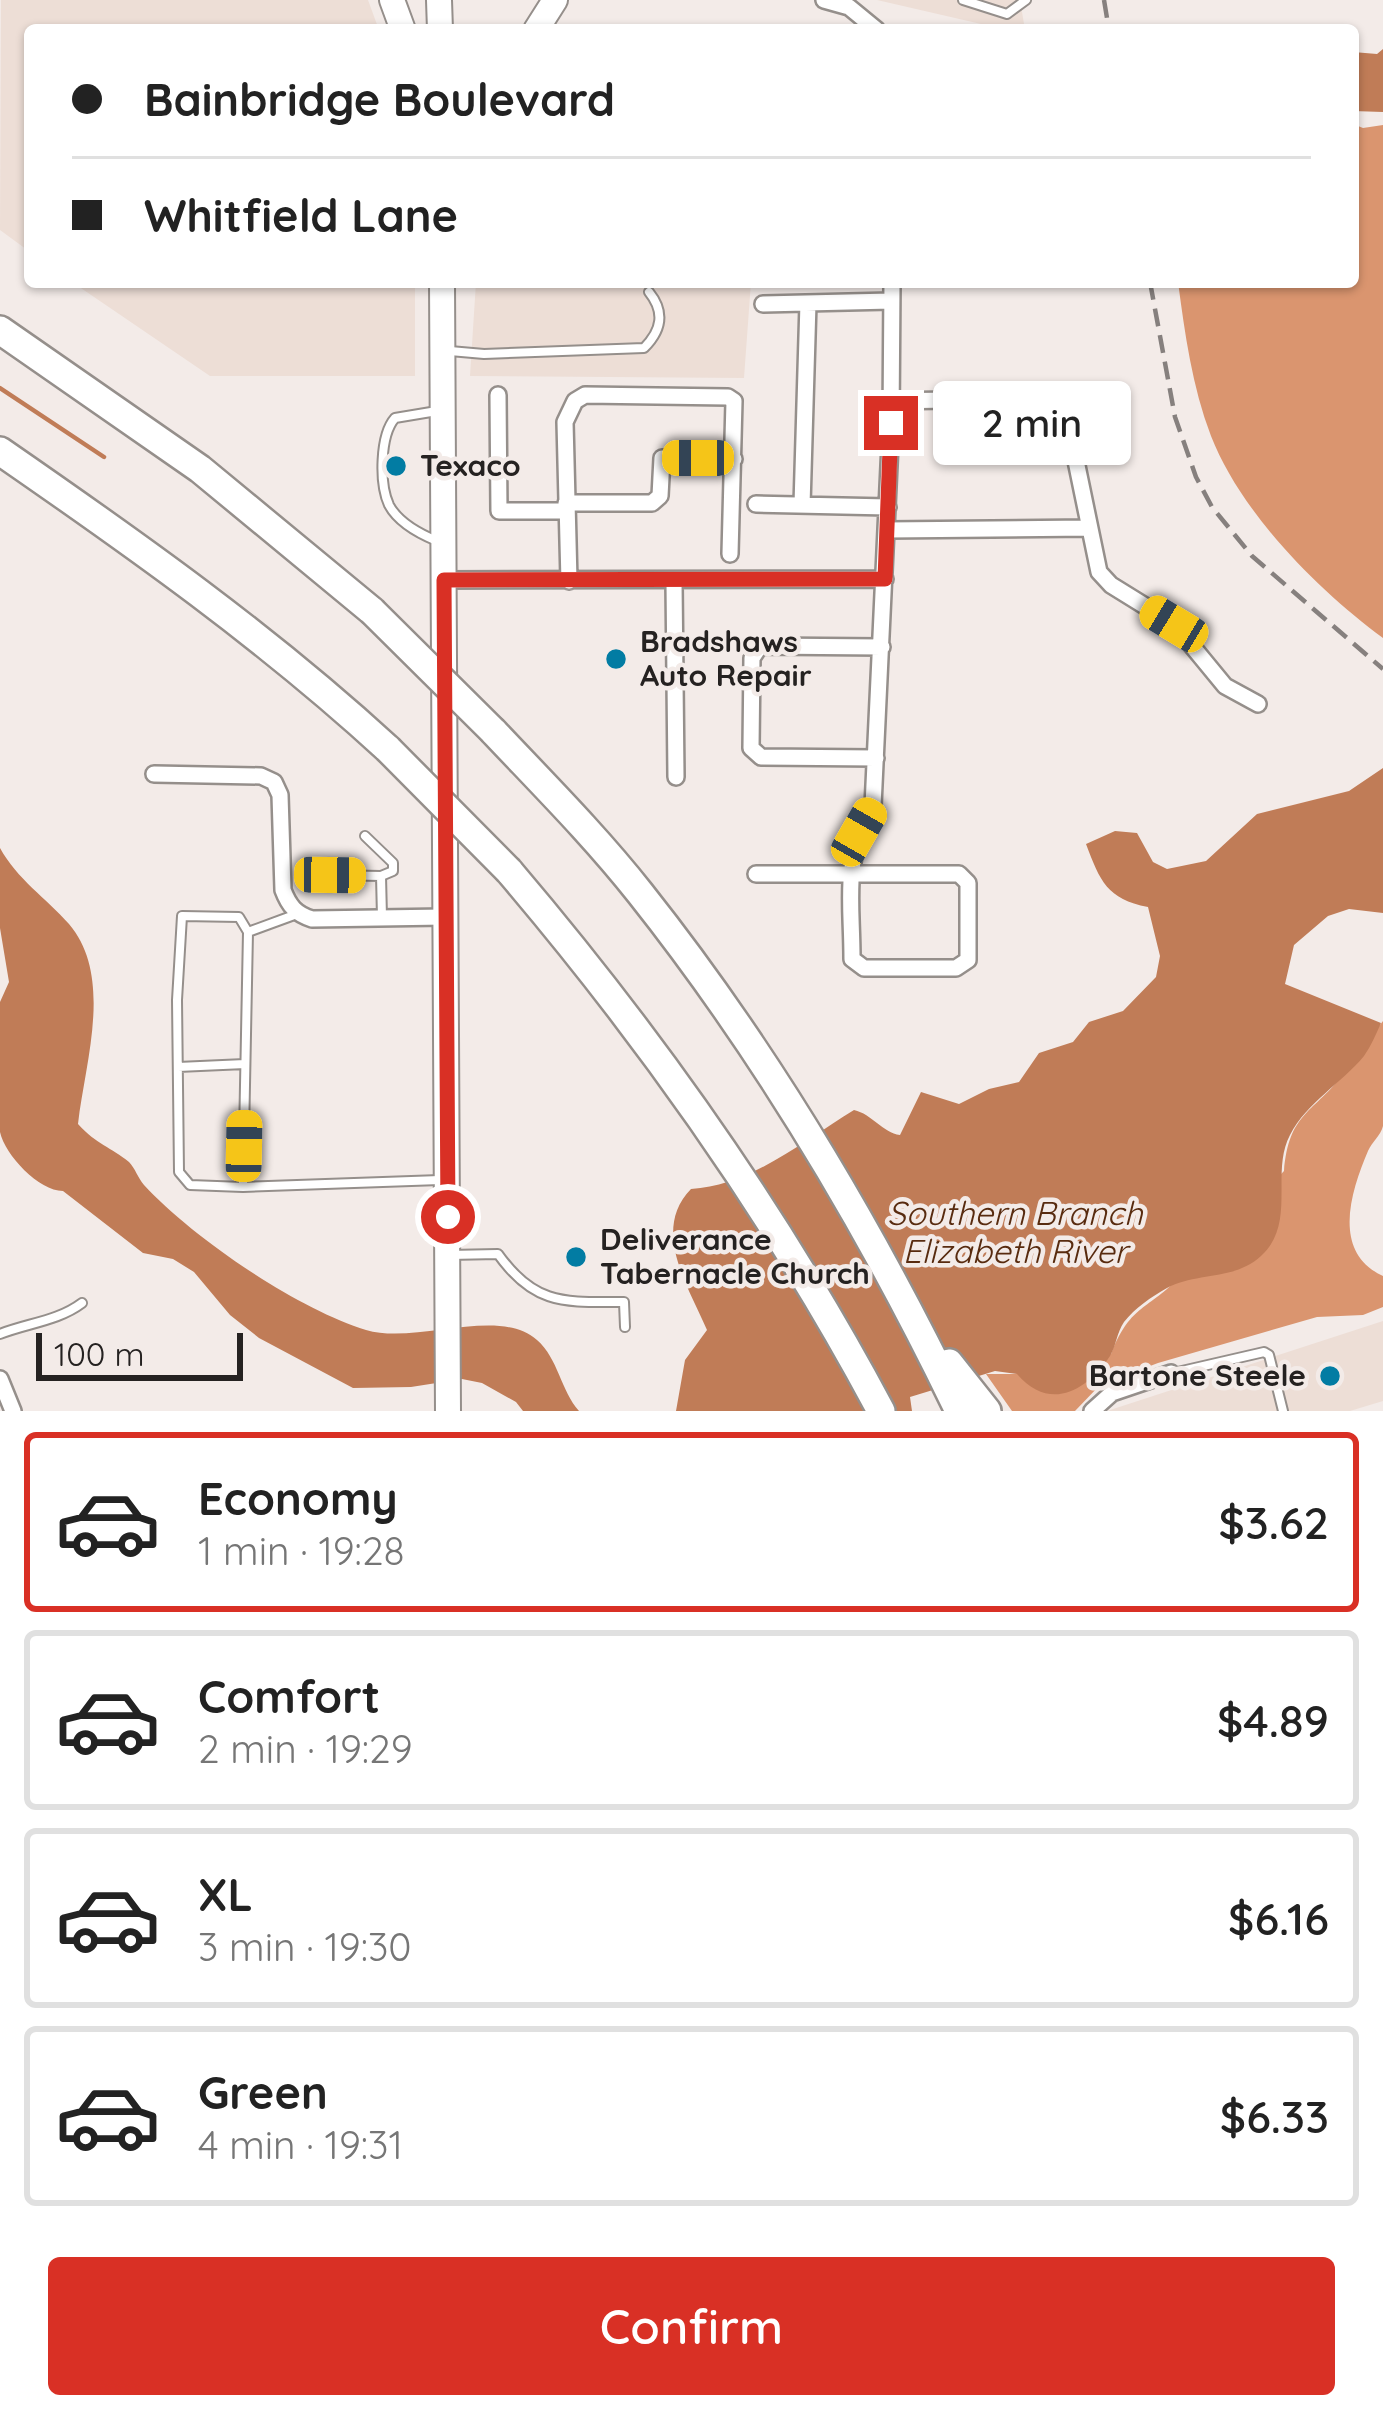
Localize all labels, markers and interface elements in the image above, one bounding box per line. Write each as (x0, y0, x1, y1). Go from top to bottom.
text: Bainbridge Boulevard (144, 71, 615, 127)
text: Whitfield Lane (144, 187, 458, 243)
callout: 2 min (933, 381, 1131, 465)
route end (864, 396, 918, 450)
text: 2 min (982, 398, 1082, 447)
car (662, 440, 734, 476)
place label: Texaco (420, 446, 521, 484)
marker: Texaco (383, 453, 409, 479)
car (1134, 590, 1214, 658)
place label: Bradshaws Auto Repair (640, 622, 812, 694)
marker: Bradshaws Auto Repair (603, 646, 629, 672)
car (825, 792, 893, 872)
car (294, 856, 366, 894)
car (225, 1110, 263, 1182)
route start (421, 1190, 475, 1244)
water label: Southern Branch Elizabeth River (887, 1192, 1144, 1271)
place label: Deliverance Tabernacle Church (600, 1220, 870, 1292)
marker: Deliverance Tabernacle Church (563, 1244, 589, 1270)
scale bar (36, 1327, 243, 1380)
text: 100 m (54, 1333, 145, 1374)
place label: Bartone Steele (1089, 1356, 1306, 1394)
marker: Bartone Steele (1317, 1363, 1343, 1389)
icon: car (54, 1468, 162, 1576)
text: Economy (198, 1470, 398, 1526)
text: $3.62 (1218, 1494, 1329, 1550)
text: 1 min · 19:28 (198, 1526, 405, 1575)
icon: car (54, 1666, 162, 1774)
text: Comfort (198, 1668, 380, 1724)
text: $4.89 (1217, 1692, 1329, 1748)
text: 2 min · 19:29 (198, 1724, 412, 1773)
icon: car (54, 1864, 162, 1972)
text: XL (198, 1866, 253, 1922)
text: $6.16 (1228, 1890, 1329, 1946)
text: 3 min · 19:30 (198, 1922, 412, 1971)
icon: car (54, 2062, 162, 2170)
text: Green (198, 2064, 328, 2120)
text: $6.33 (1220, 2088, 1329, 2144)
text: 4 min · 19:31 (198, 2120, 403, 2169)
button: Confirm (48, 2257, 1335, 2395)

